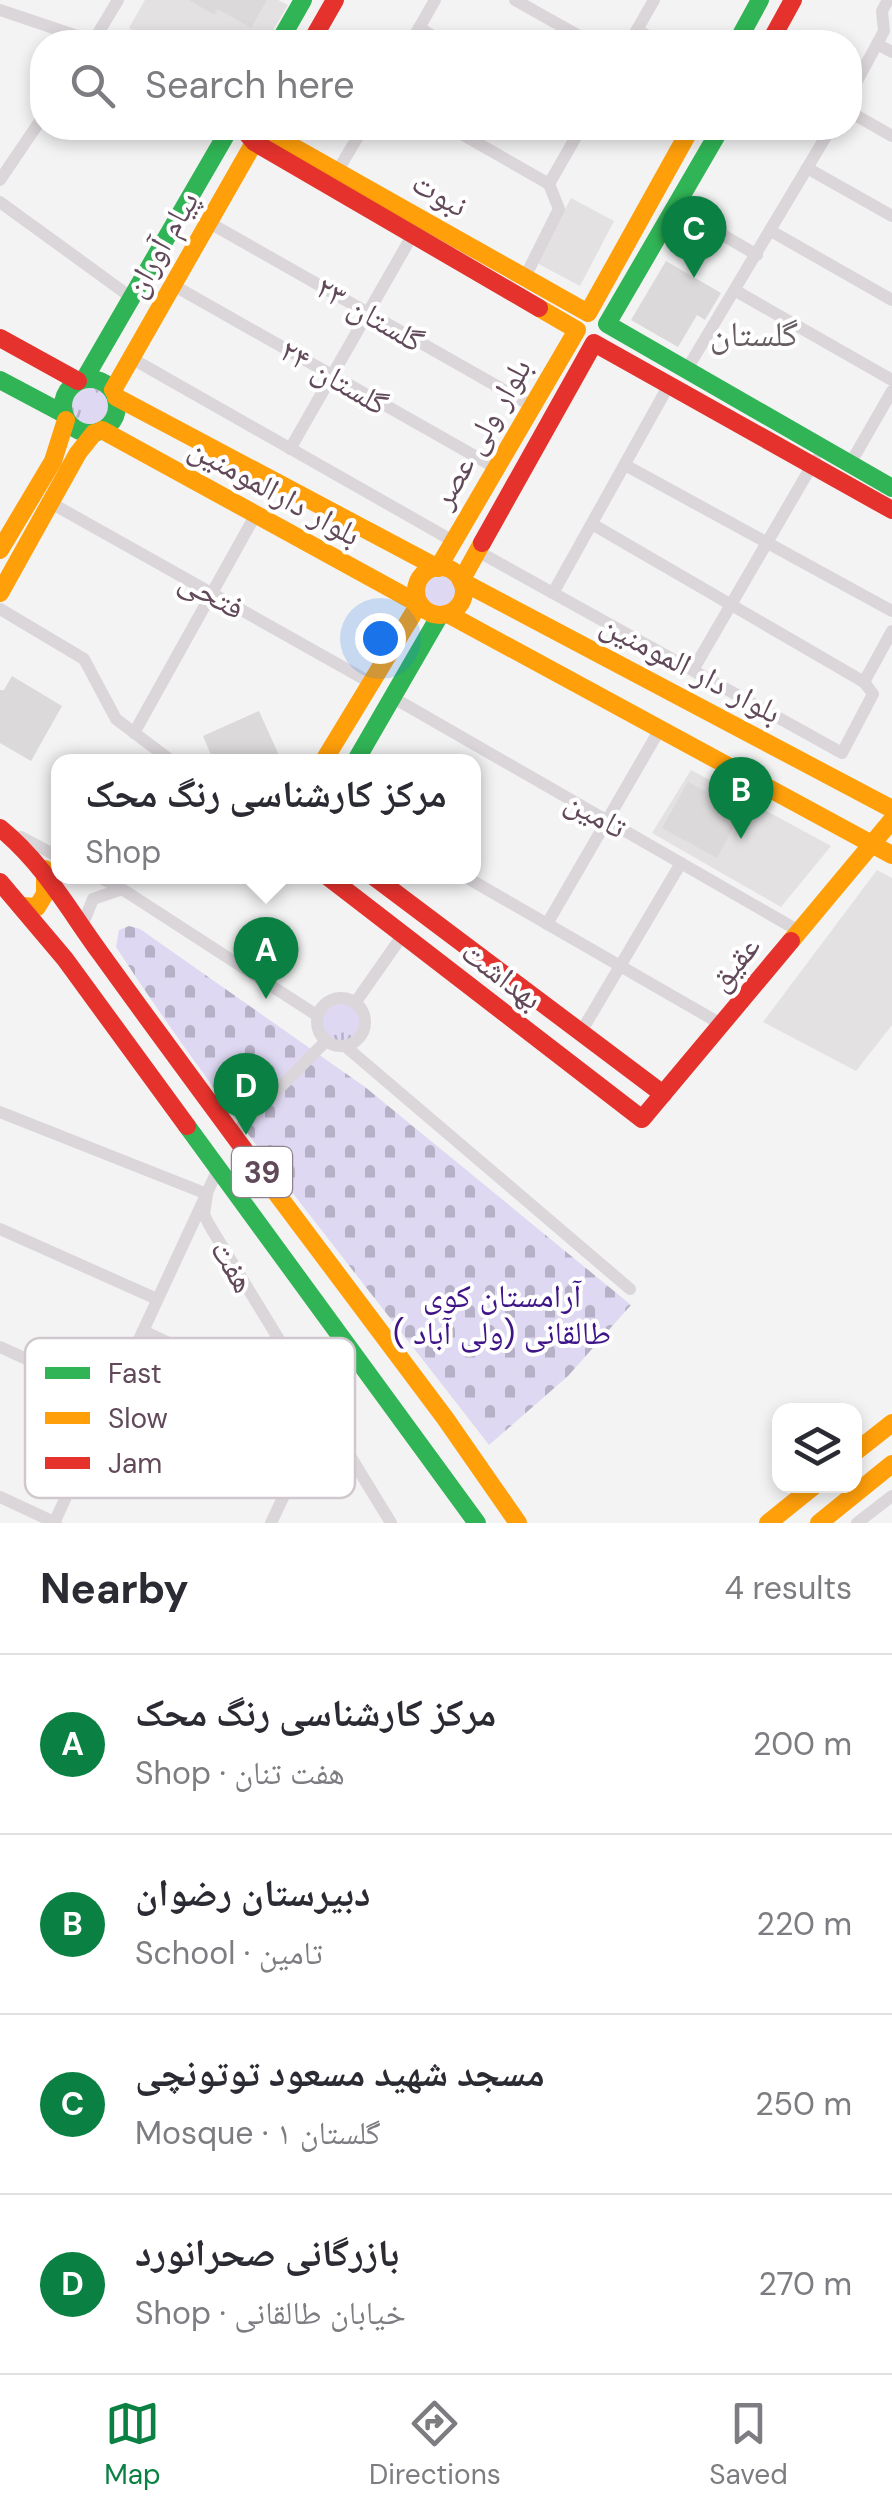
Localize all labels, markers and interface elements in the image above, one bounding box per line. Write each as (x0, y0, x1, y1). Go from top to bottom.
search box (30, 30, 862, 140)
icon: search (65, 58, 120, 113)
text: Search here (145, 60, 355, 110)
street label: نبوت (404, 161, 476, 227)
street label: پیام آوران (114, 183, 208, 305)
pin: C (662, 196, 726, 278)
street label: گلستان ۲۳ (308, 266, 432, 362)
district label: گلستان (710, 311, 798, 357)
street label: گلستان ۲۴ (272, 329, 396, 425)
street label: بلوار ولی عصر (421, 350, 541, 516)
street label: بلوار دارالمومنین (182, 427, 368, 555)
street label: فتحی (172, 559, 252, 629)
street label: بلوار دار المومنین (593, 603, 789, 733)
your location (355, 613, 406, 664)
popup (51, 754, 481, 884)
pin: B (708, 756, 774, 839)
text: مرکز کارشناسی رنگ محک (85, 769, 447, 819)
street label: تامین (558, 780, 634, 848)
text: Shop (85, 831, 161, 873)
pin: A (234, 916, 298, 999)
street label: عقیق (698, 926, 770, 1000)
street label: بهداشت (453, 931, 551, 1019)
pin: D (214, 1052, 278, 1135)
road number: 39 (232, 1147, 292, 1197)
street label: هفت (201, 1232, 265, 1300)
park label: آرامستان کوی طالقانی (ولی آباد ) (393, 1275, 611, 1354)
legend (25, 1338, 355, 1498)
text: Fast (108, 1355, 162, 1392)
text: Slow (108, 1400, 168, 1437)
map controls (772, 1403, 862, 1493)
button: layers (772, 1403, 862, 1493)
text: Jam (108, 1445, 162, 1482)
text: Nearby (40, 1561, 189, 1616)
text: 4 results (725, 1567, 852, 1609)
text: مرکز کارشناسی رنگ محک (135, 1688, 496, 1738)
text: A (61, 1723, 84, 1765)
text: 200 m (753, 1723, 852, 1765)
text: Shop · هفت تنان (135, 1752, 345, 1794)
text: دبیرستان رضوان (135, 1868, 371, 1918)
text: B (62, 1903, 83, 1945)
text: 220 m (757, 1903, 852, 1945)
text: School · تامین (135, 1932, 323, 1974)
text: مسجد شهید مسعود توتونچی (135, 2048, 545, 2098)
text: C (61, 2083, 84, 2125)
text: 250 m (755, 2083, 852, 2125)
text: Mosque · گلستان ۱ (135, 2112, 380, 2154)
text: بازرگانی صحرانورد (135, 2228, 399, 2278)
text: D (61, 2263, 84, 2305)
text: 270 m (759, 2263, 852, 2305)
text: Shop · خیابان طالقانی (135, 2292, 406, 2334)
tab: Map (104, 2396, 161, 2493)
tab: Directions (369, 2396, 501, 2493)
tab: Saved (709, 2396, 788, 2493)

